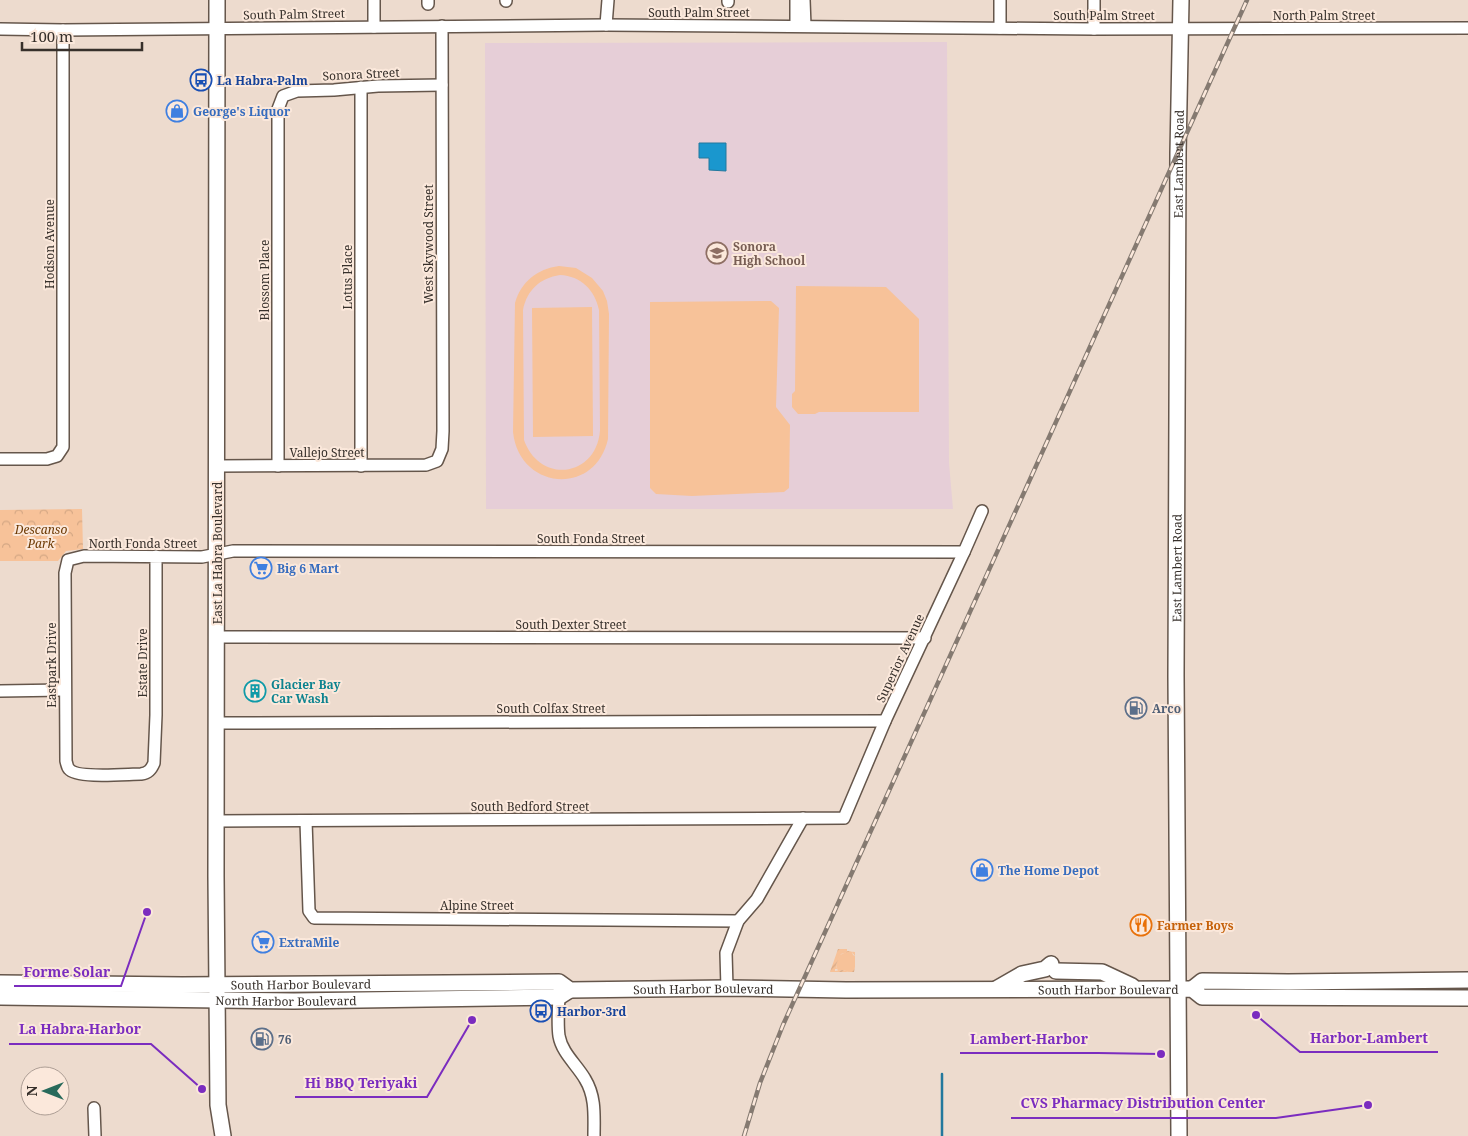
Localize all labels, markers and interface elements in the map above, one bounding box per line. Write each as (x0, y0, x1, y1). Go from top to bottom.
street label: South Palm Street (648, 4, 750, 21)
street label: South Palm Street (243, 5, 345, 23)
street label: South Palm Street (1053, 7, 1155, 24)
street label: North Palm Street (1273, 7, 1375, 24)
scale bar (22, 20, 142, 52)
text: 100 m (30, 26, 73, 46)
street label: Sonora Street (322, 63, 400, 85)
bus stop icon: La Habra-Palm (189, 68, 213, 92)
place label: La Habra-Palm (217, 72, 308, 89)
shop icon: George's Liquor (165, 99, 189, 123)
place label: George's Liquor (193, 103, 291, 120)
street label: East Lambert Road (1169, 109, 1187, 218)
street label: West Skywood Street (420, 184, 437, 304)
street label: Hodson Avenue (41, 199, 58, 289)
place label: Sonora High School (733, 238, 806, 269)
street label: Blossom Place (256, 240, 273, 320)
school or university icon: Sonora High School (705, 241, 729, 265)
street label: Lotus Place (339, 245, 356, 309)
street label: Vallejo Street (289, 444, 365, 461)
street label: East La Habra Boulevard (209, 481, 226, 624)
street label: East Lambert Road (1168, 513, 1185, 622)
park label: Descanso Park (14, 521, 67, 552)
street label: South Fonda Street (537, 530, 645, 547)
street label: North Fonda Street (89, 535, 197, 552)
supermarket icon: Big 6 Mart (249, 556, 273, 580)
place label: Big 6 Mart (277, 560, 339, 577)
street label: Superior Avenue (872, 611, 928, 705)
street label: South Dexter Street (515, 616, 627, 633)
street label: Eastpark Drive (43, 622, 60, 708)
street label: Estate Drive (134, 628, 151, 698)
place label: Glacier Bay Car Wash (271, 676, 340, 707)
building icon: Glacier Bay Car Wash (243, 679, 267, 703)
fuel station icon: Arco (1124, 696, 1148, 720)
street label: South Colfax Street (497, 700, 605, 717)
place label: Arco (1152, 700, 1181, 717)
street label: South Bedford Street (471, 798, 589, 815)
shop icon: The Home Depot (970, 858, 994, 882)
place label: The Home Depot (998, 862, 1099, 879)
street label: Alpine Street (440, 897, 514, 914)
restaurant icon: Farmer Boys (1129, 913, 1153, 937)
place label: Farmer Boys (1157, 917, 1234, 934)
supermarket icon: ExtraMile (251, 930, 275, 954)
place label: ExtraMile (279, 934, 340, 951)
callout: Forme Solar (14, 957, 121, 986)
text: Forme Solar (24, 962, 111, 981)
street label: South Harbor Boulevard (231, 975, 372, 993)
street label: South Harbor Boulevard (633, 979, 774, 998)
street label: South Harbor Boulevard (1038, 981, 1179, 998)
street label: North Harbor Boulevard (215, 991, 357, 1010)
bus stop icon: Harbor-3rd (529, 999, 553, 1023)
place label: Harbor-3rd (557, 1003, 627, 1020)
callout: La Habra-Harbor (9, 1015, 151, 1044)
text: La Habra-Harbor (19, 1019, 142, 1038)
callout: Harbor-Lambert (1300, 1023, 1438, 1052)
callout: Lambert-Harbor (960, 1024, 1098, 1053)
fuel station icon: 76 (250, 1027, 274, 1051)
text: Harbor-Lambert (1310, 1028, 1428, 1047)
text: Lambert-Harbor (970, 1029, 1089, 1048)
place label: 76 (278, 1031, 292, 1048)
north arrow (20, 1066, 70, 1116)
callout: Hi BBQ Teriyaki (295, 1068, 427, 1097)
text: Hi BBQ Teriyaki (305, 1073, 417, 1092)
text: N (22, 1085, 41, 1097)
callout: CVS Pharmacy Distribution Center (1011, 1089, 1276, 1118)
text: CVS Pharmacy Distribution Center (1021, 1093, 1266, 1112)

